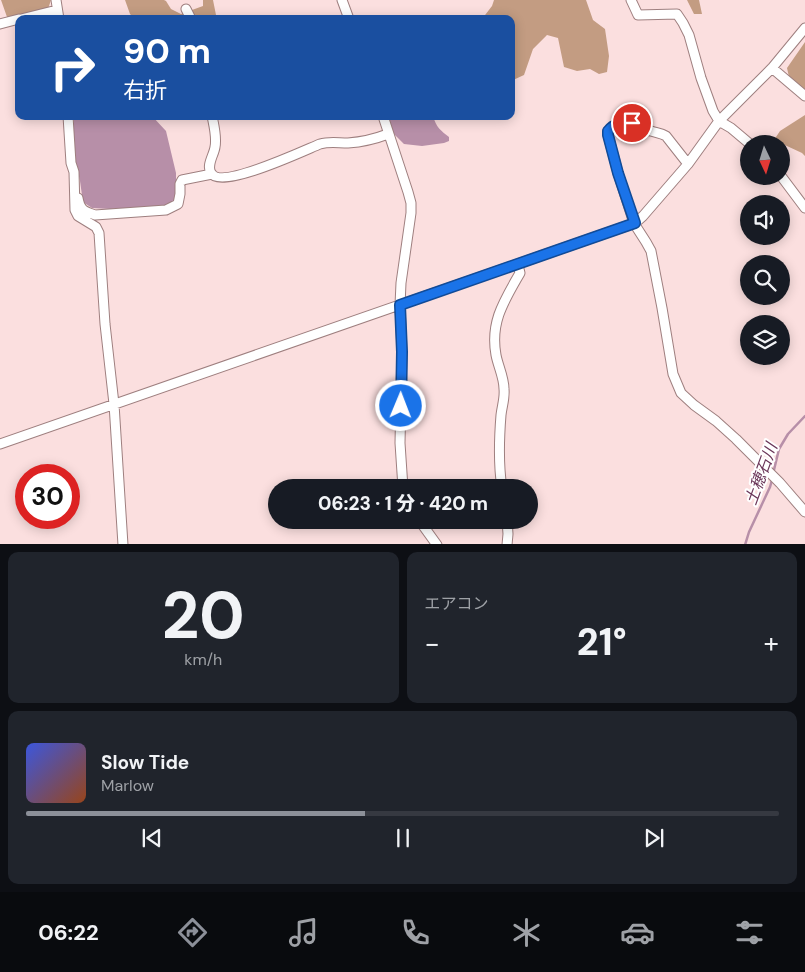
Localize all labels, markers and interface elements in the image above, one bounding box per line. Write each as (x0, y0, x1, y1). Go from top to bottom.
text: 90 m (123, 28, 211, 74)
icon: right (40, 35, 105, 100)
text: 右折 (123, 76, 167, 105)
pin (611, 102, 653, 144)
icon: arrive (618, 109, 646, 137)
north arrow (740, 135, 790, 185)
map controls (740, 135, 790, 365)
button: sound (740, 195, 790, 245)
button: search (740, 255, 790, 305)
button: layers (740, 315, 790, 365)
position arrow (374, 379, 426, 431)
water label: 土穂石川 (740, 438, 782, 508)
speed limit sign: 30 (15, 464, 80, 529)
text: 06:23 · 1 分 · 420 m (318, 491, 488, 516)
text: 20 (162, 574, 245, 658)
text: エアコン (425, 593, 489, 614)
text: 21° (577, 617, 627, 667)
text: − (425, 625, 440, 662)
text: + (764, 625, 779, 662)
text: km/h (184, 649, 222, 670)
text: Slow Tide (101, 750, 189, 775)
text: Marlow (101, 775, 154, 796)
icon: previous (138, 824, 166, 852)
icon: pause (389, 824, 417, 852)
icon: next (640, 824, 668, 852)
icon: directions (175, 915, 210, 950)
icon: music (286, 915, 321, 950)
icon: phone (398, 915, 433, 950)
icon: climate (509, 915, 544, 950)
icon: car (620, 915, 655, 950)
icon: filters (732, 915, 767, 950)
text: 06:22 (38, 918, 99, 947)

